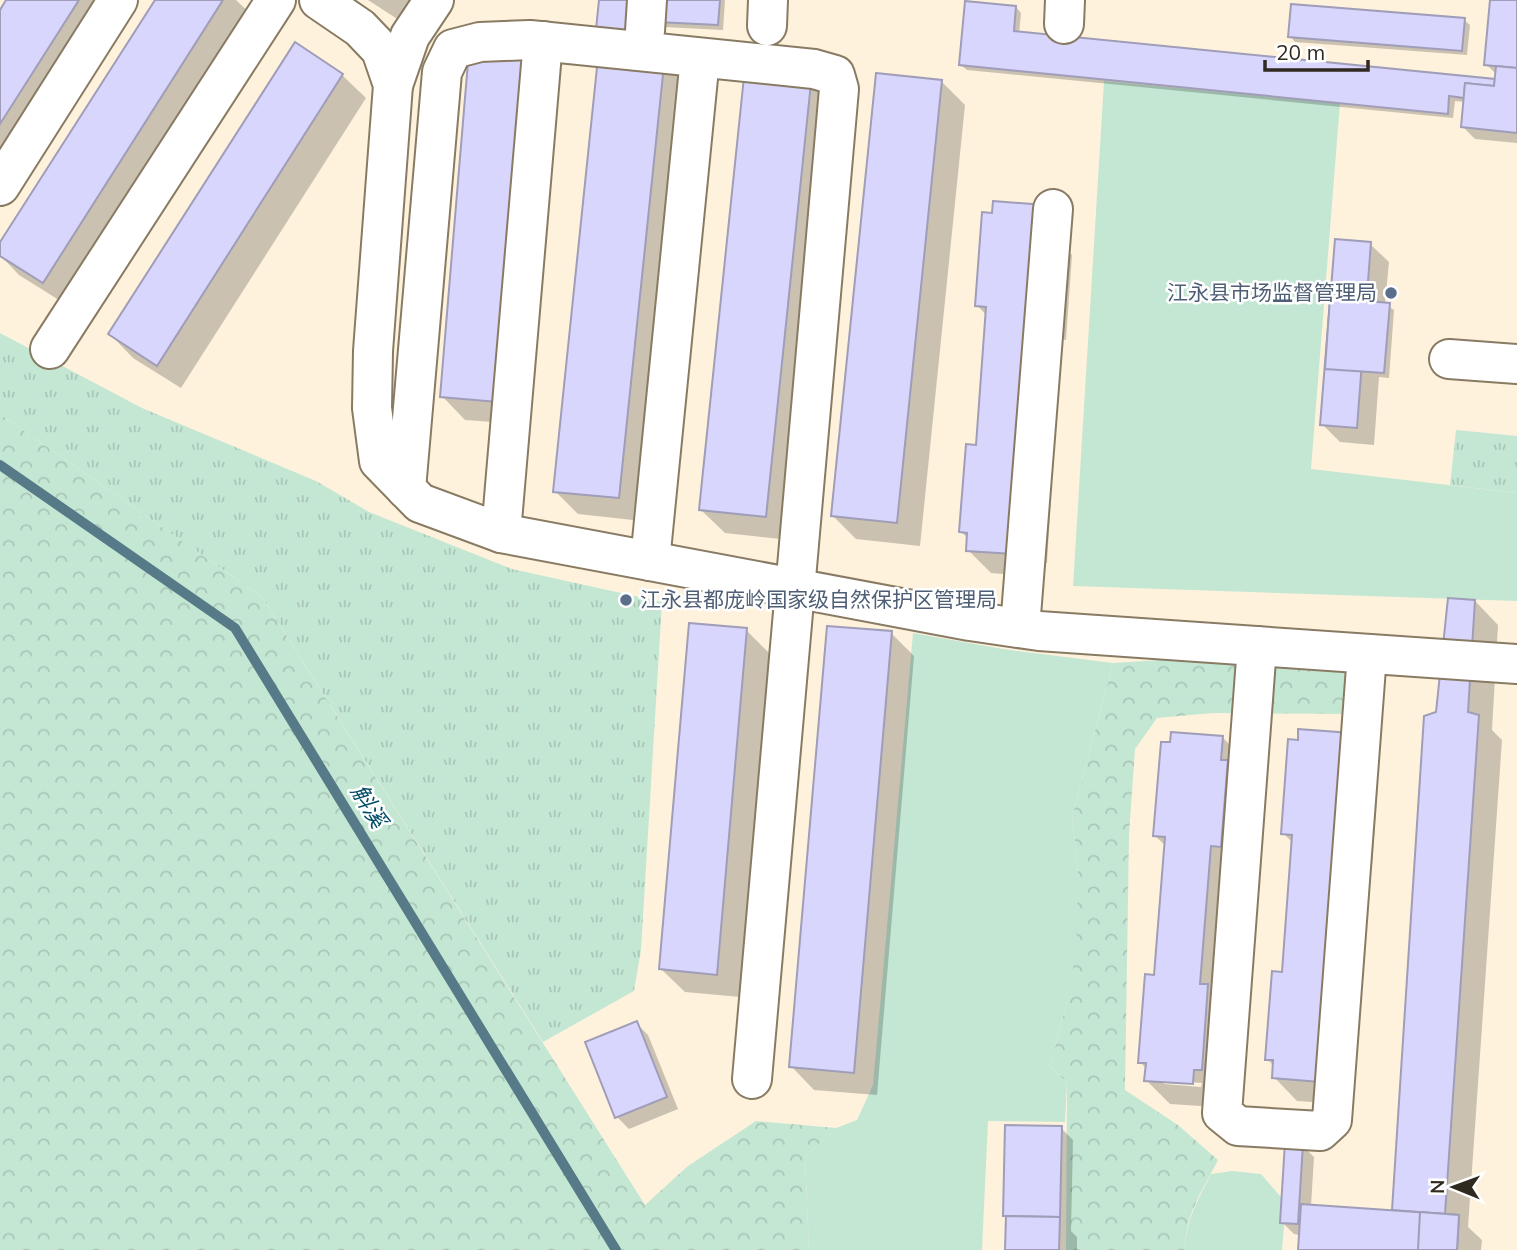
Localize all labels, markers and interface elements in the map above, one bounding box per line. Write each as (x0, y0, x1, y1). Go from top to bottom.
scale bar (1265, 28, 1368, 72)
text: 20 m (1276, 39, 1325, 65)
place label: 江永县市场监督管理局 (1167, 279, 1377, 305)
marker: 江永县市场监督管理局 (1383, 285, 1399, 301)
place label: 江永县都庞岭国家级自然保护区管理局 (640, 586, 997, 612)
marker: 江永县都庞岭国家级自然保护区管理局 (618, 592, 634, 608)
water label: 斛溪 (345, 779, 395, 835)
north arrow (1419, 1152, 1489, 1222)
text: N (1425, 1179, 1449, 1194)

